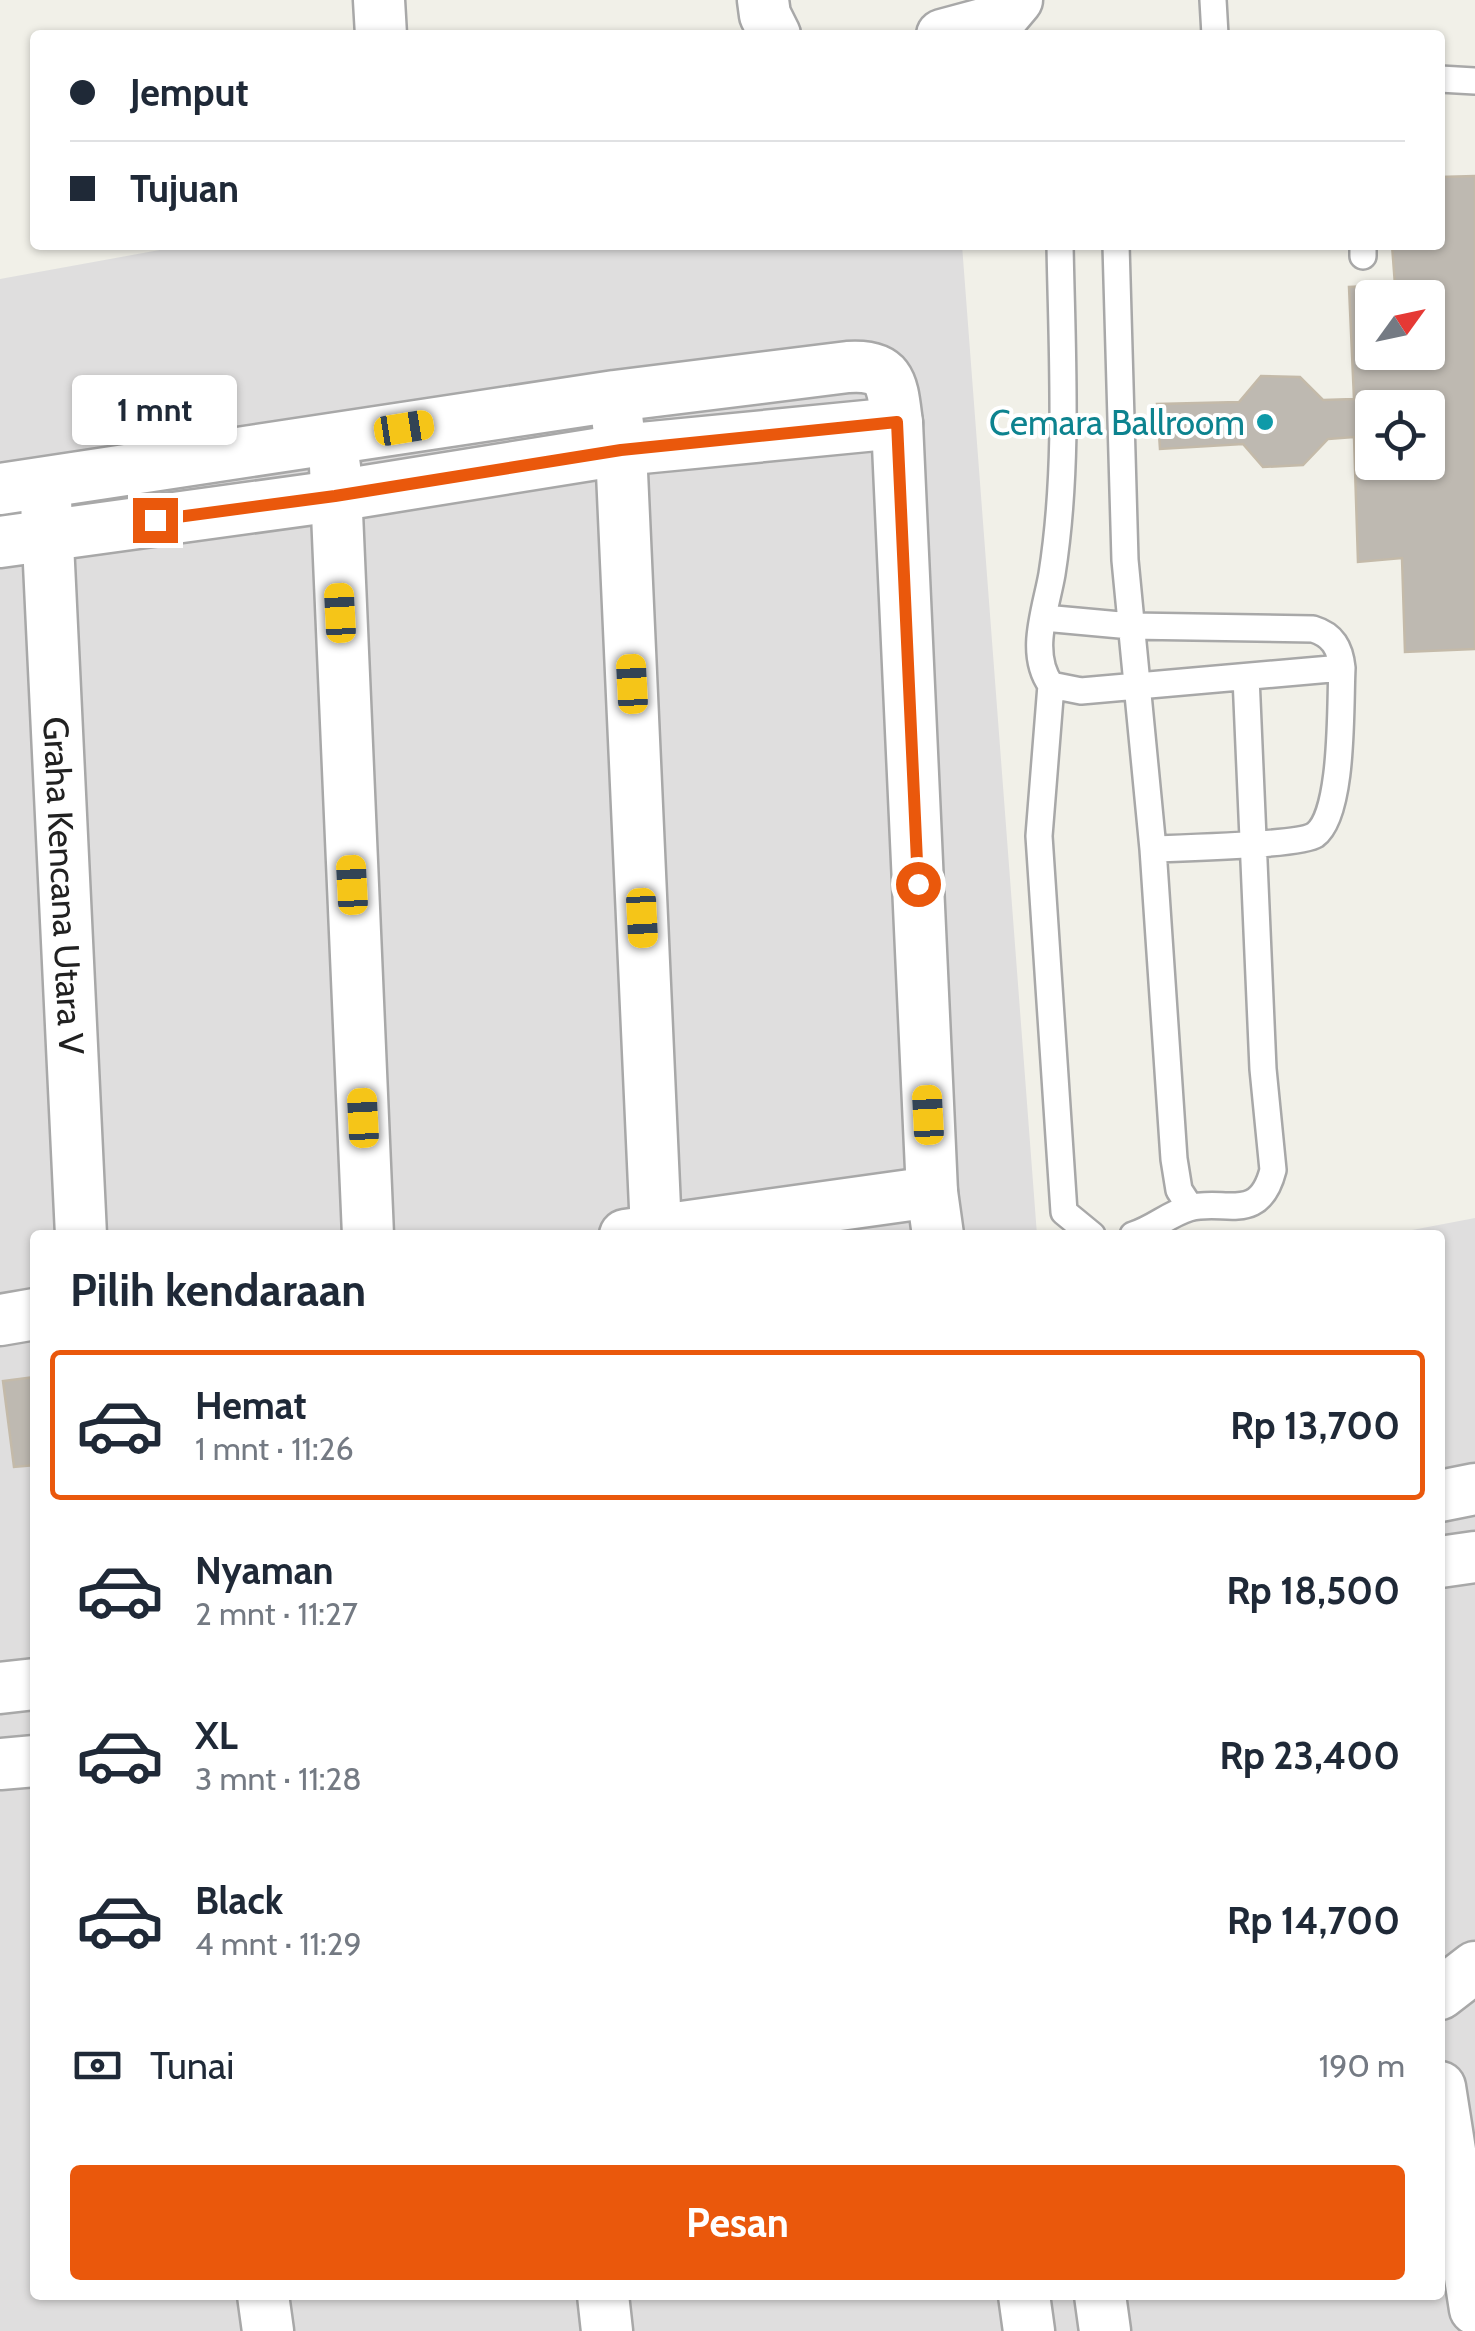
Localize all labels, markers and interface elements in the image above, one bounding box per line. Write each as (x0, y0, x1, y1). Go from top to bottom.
text: Jemput (130, 69, 249, 116)
text: Tujuan (130, 165, 239, 212)
north arrow (1355, 280, 1445, 370)
map controls (1355, 280, 1445, 480)
callout: 1 mnt (72, 375, 238, 445)
text: 1 mnt (117, 390, 192, 429)
button: locate (1355, 390, 1445, 480)
place label: Cemara Ballroom (989, 401, 1245, 444)
car (372, 408, 436, 448)
marker: Cemara Ballroom (1254, 411, 1276, 433)
route end (133, 498, 178, 543)
car (323, 582, 357, 644)
car (615, 653, 649, 715)
street label: Graha Kencana Utara V (35, 716, 94, 1056)
car (335, 854, 369, 916)
route start (896, 862, 941, 907)
car (625, 887, 659, 949)
car (911, 1084, 945, 1146)
car (346, 1087, 380, 1149)
text: Pilih kendaraan (70, 1263, 366, 1317)
icon: car (75, 1380, 165, 1470)
text: Hemat (195, 1382, 307, 1429)
text: Rp 13,700 (1230, 1402, 1400, 1449)
text: 1 mnt · 11:26 (195, 1429, 354, 1468)
icon: car (75, 1545, 165, 1635)
text: Nyaman (195, 1547, 334, 1594)
text: Rp 18,500 (1226, 1567, 1400, 1614)
text: 2 mnt · 11:27 (195, 1594, 358, 1633)
icon: car (75, 1710, 165, 1800)
text: XL (195, 1712, 238, 1759)
text: Rp 23,400 (1220, 1732, 1400, 1779)
text: 3 mnt · 11:28 (195, 1759, 362, 1798)
icon: car (75, 1875, 165, 1965)
text: Black (195, 1877, 283, 1924)
text: Rp 14,700 (1227, 1897, 1400, 1944)
text: 4 mnt · 11:29 (195, 1924, 362, 1963)
icon: cash (70, 2038, 125, 2093)
text: Tunai (150, 2042, 234, 2089)
text: 190 m (1319, 2046, 1405, 2085)
button: Pesan (70, 2165, 1405, 2280)

